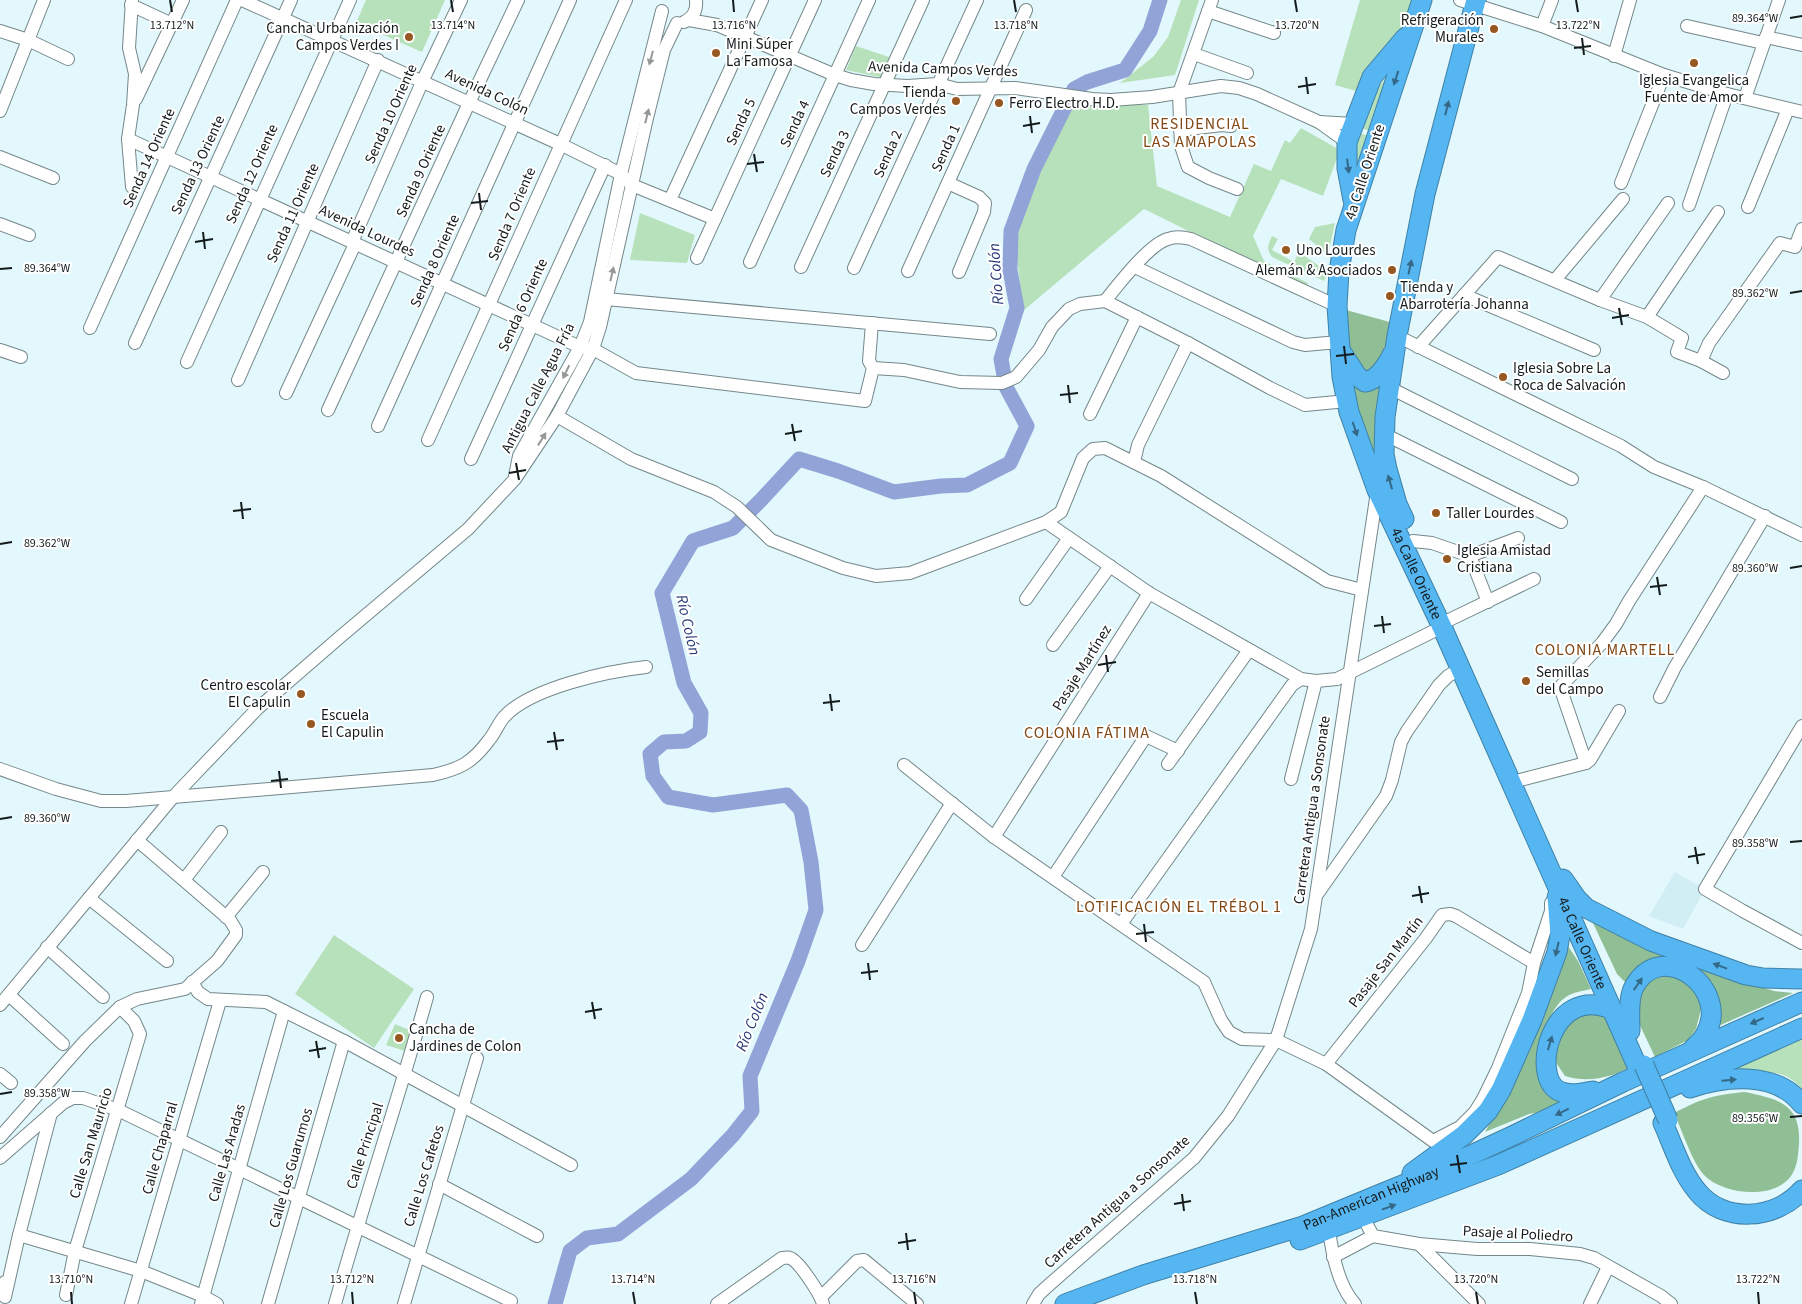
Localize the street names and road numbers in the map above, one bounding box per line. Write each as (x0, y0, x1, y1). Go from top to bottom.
street label: Avenida Campos Verdes (868, 56, 1018, 82)
street label: Senda 10 Oriente (360, 61, 422, 167)
street label: Avenida Colón (442, 63, 532, 121)
street label: Senda 5 (721, 95, 761, 149)
street label: Senda 4 (775, 96, 815, 151)
street label: Senda 14 Oriente (118, 105, 180, 211)
street label: Senda 13 Oriente (166, 112, 230, 218)
street label: Senda 12 Oriente (221, 121, 283, 227)
street label: Senda 9 Oriente (391, 121, 451, 221)
street label: Senda 1 (926, 121, 966, 175)
street label: 4a Calle Oriente (1340, 122, 1390, 222)
street label: Senda 3 (815, 127, 855, 181)
street label: Senda 2 (868, 127, 908, 181)
street label: Senda 11 Oriente (262, 160, 324, 266)
street label: Senda 7 Oriente (483, 164, 541, 264)
street label: Avenida Lourdes (316, 200, 418, 262)
street label: Senda 8 Oriente (405, 211, 465, 311)
street label: Senda 6 Oriente (493, 255, 553, 355)
street label: Antigua Calle Agua Fría (496, 319, 580, 457)
street label: 4a Calle Oriente (1386, 524, 1447, 623)
street label: Pasaje Martínez (1047, 621, 1117, 715)
street label: Carretera Antigua a Sonsonate (1288, 714, 1336, 906)
street label: 4a Calle Oriente (1553, 893, 1612, 993)
street label: Pasaje San Martín (1344, 912, 1428, 1012)
street label: Calle San Mauricio (64, 1085, 118, 1201)
street label: Calle Chaparral (137, 1099, 183, 1197)
street label: Calle Principal (341, 1100, 389, 1192)
street label: Calle Las Aradas (203, 1102, 251, 1204)
street label: Calle Los Guarumos (264, 1106, 318, 1230)
street label: Calle Los Cafetos (399, 1122, 449, 1230)
street label: Carretera Antigua a Sonsonate (1039, 1131, 1195, 1273)
street label: Pan-American Highway (1300, 1161, 1442, 1235)
street label: Pasaje al Poliedro (1462, 1221, 1574, 1247)

